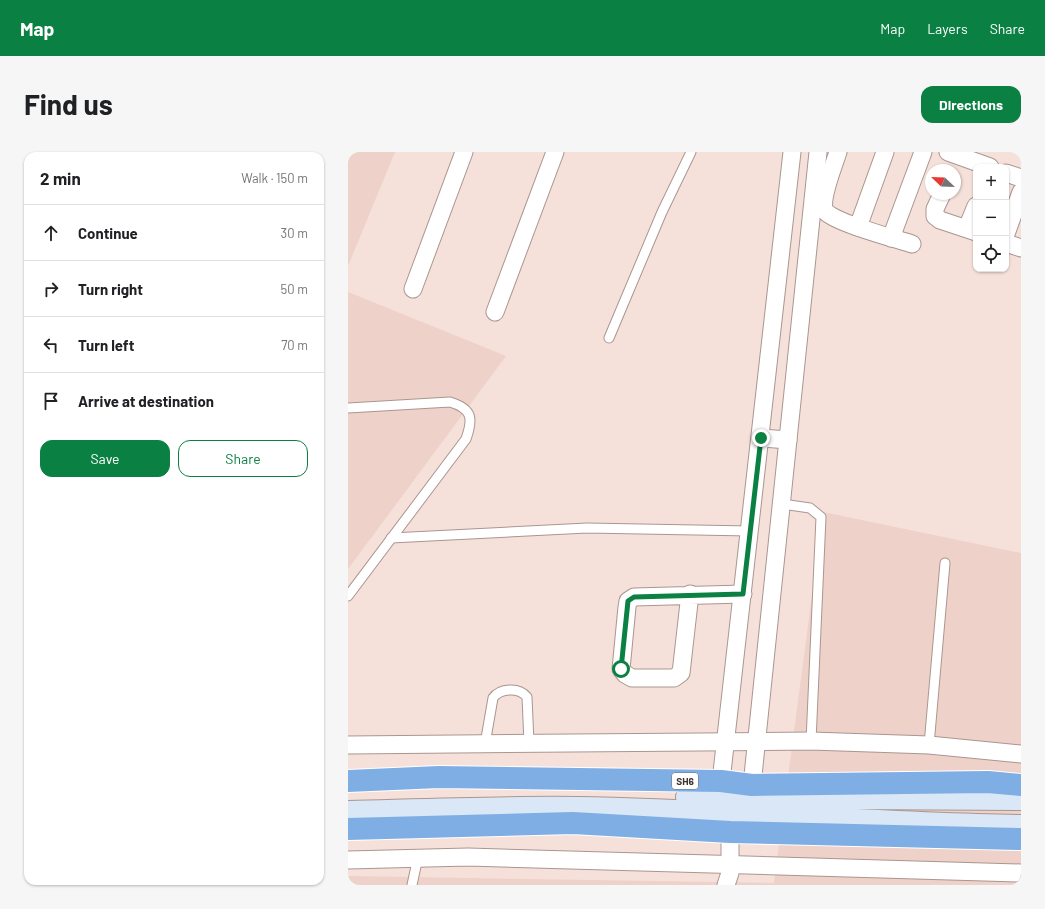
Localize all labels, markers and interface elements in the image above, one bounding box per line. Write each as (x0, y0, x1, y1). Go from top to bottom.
text: Map (20, 17, 54, 40)
text: Map (880, 20, 905, 37)
text: Layers (927, 20, 968, 37)
text: Share (990, 20, 1025, 37)
button: Directions (921, 86, 1021, 123)
text: Find us (24, 87, 113, 121)
north arrow (925, 164, 961, 200)
map controls (973, 164, 1009, 272)
button: + (973, 164, 1009, 200)
text: 2 min (40, 168, 81, 188)
text: Walk · 150 m (241, 170, 308, 186)
button: − (973, 200, 1009, 236)
icon: ahead (40, 222, 62, 244)
text: Continue (78, 224, 138, 242)
text: 30 m (281, 225, 308, 241)
button: locate (973, 236, 1009, 272)
icon: right (40, 278, 62, 300)
text: Turn right (78, 280, 143, 298)
text: 50 m (281, 281, 308, 297)
icon: left (40, 334, 62, 356)
text: Turn left (78, 336, 134, 354)
text: 70 m (281, 337, 308, 353)
icon: arrive (40, 390, 62, 412)
text: Arrive at destination (78, 392, 214, 410)
route end (752, 429, 770, 447)
button: Save (40, 440, 170, 477)
button: Share (178, 440, 308, 477)
route start (612, 660, 630, 678)
road number: SH6 (672, 773, 698, 789)

